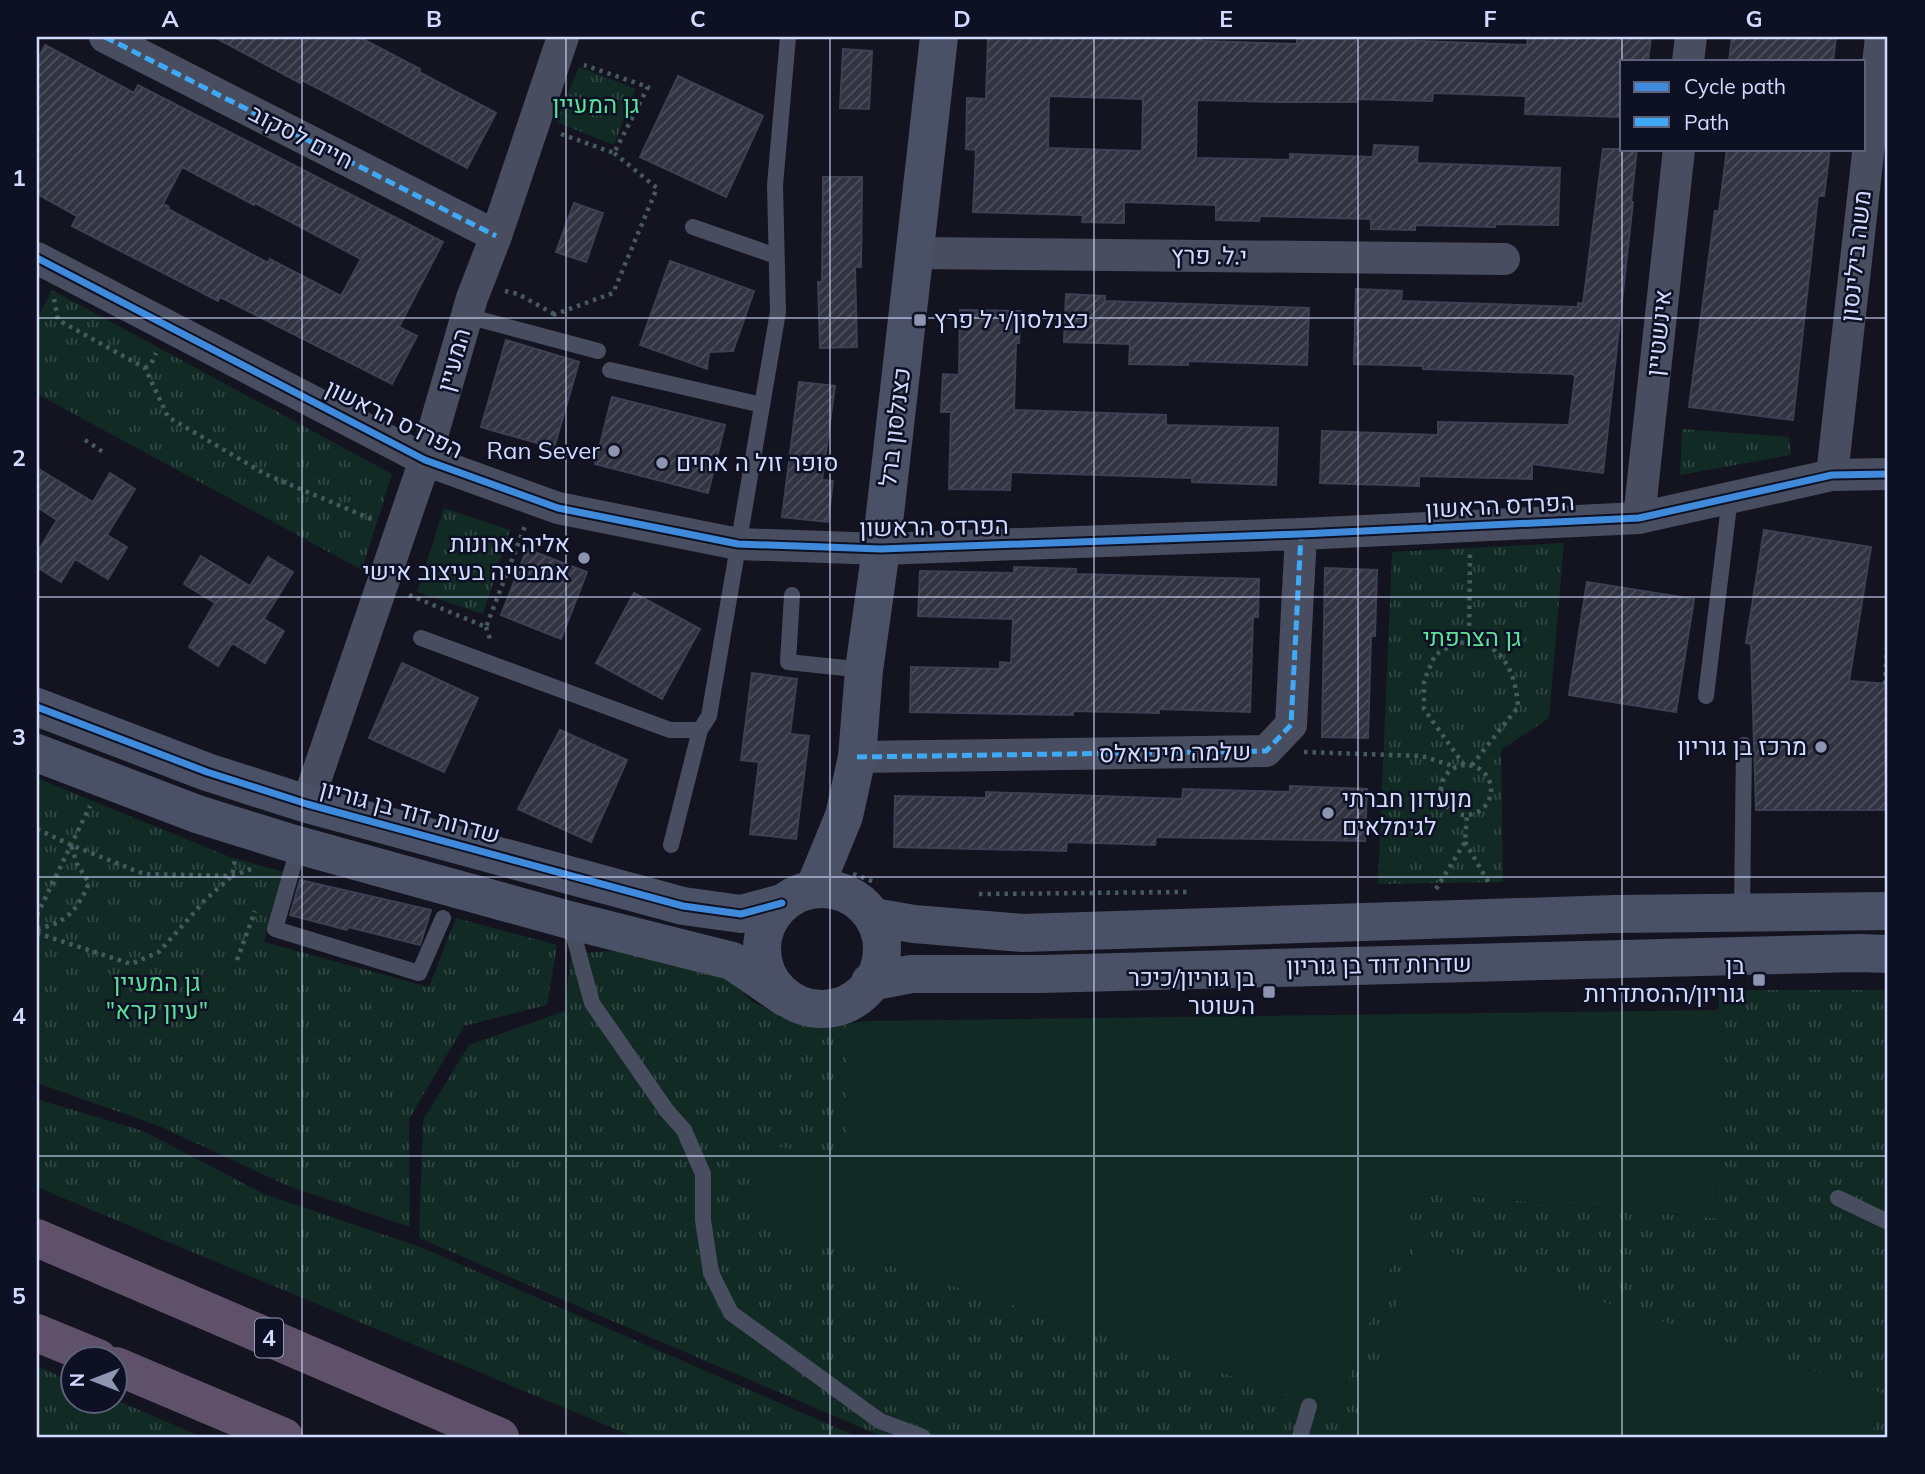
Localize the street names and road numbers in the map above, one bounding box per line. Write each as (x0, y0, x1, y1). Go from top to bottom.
street label: חיים לסקוב (244, 97, 359, 175)
street label: משה בילינסון (1833, 189, 1877, 323)
street label: י.ל. פרץ (1171, 239, 1247, 271)
street label: אינשטיין (1639, 288, 1677, 378)
street label: המעיין (430, 325, 476, 395)
street label: כצנלסון ברל (872, 366, 916, 488)
street label: הפרדס הראשון (321, 372, 468, 464)
street label: הפרדס הראשון (1425, 486, 1575, 524)
street label: הפרדס הראשון (859, 510, 1009, 542)
street label: שלמה מיכואלס (1099, 736, 1251, 768)
street label: שדרות דוד בן גוריון (317, 773, 504, 849)
street label: שדרות דוד בן גוריון (1286, 947, 1472, 981)
road number: 4 (255, 1318, 283, 1358)

